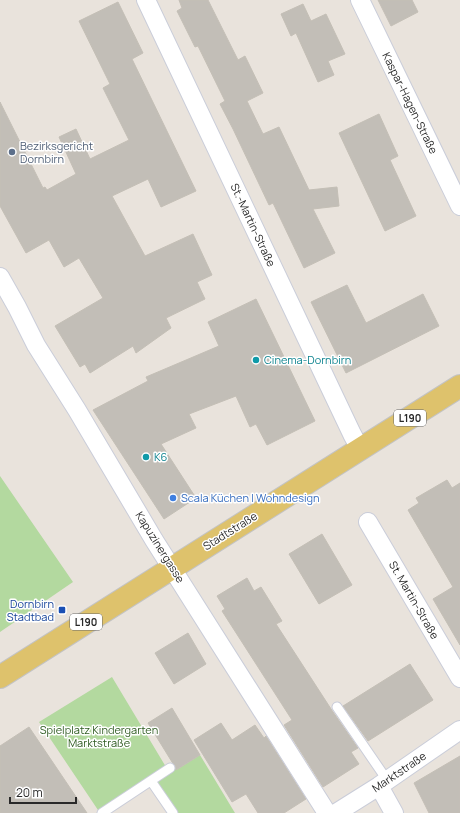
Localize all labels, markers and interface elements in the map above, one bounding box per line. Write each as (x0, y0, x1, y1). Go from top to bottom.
street label: Kaspar-Hagen-Straße (379, 49, 442, 157)
place label: Bezirksgericht Dornbirn (20, 138, 93, 166)
marker: Bezirksgericht Dornbirn (7, 147, 17, 157)
street label: St.-Martin-Straße (228, 181, 280, 269)
place label: Cinema-Dornbirn (264, 352, 351, 367)
marker: Cinema-Dornbirn (251, 355, 261, 365)
road number: L190 (394, 410, 426, 426)
place label: K6 (154, 449, 168, 464)
marker: K6 (141, 452, 151, 462)
place label: Scala Küchen | Wohndesign (181, 490, 320, 505)
marker: Scala Küchen | Wohndesign (168, 493, 178, 503)
street label: Kapuzinergasse (133, 508, 189, 586)
street label: Stadtstraße (200, 508, 260, 553)
street label: St. Martin-Straße (386, 558, 443, 642)
place label: Dornbirn Stadtbad (7, 596, 54, 624)
marker: Dornbirn Stadtbad (57, 605, 67, 615)
road number: L190 (70, 614, 102, 630)
park label: Spielplatz Kindergarten Marktstraße (40, 722, 158, 750)
street label: Marktstraße (369, 748, 429, 795)
scale bar (10, 779, 76, 805)
text: 20 m (16, 784, 43, 801)

